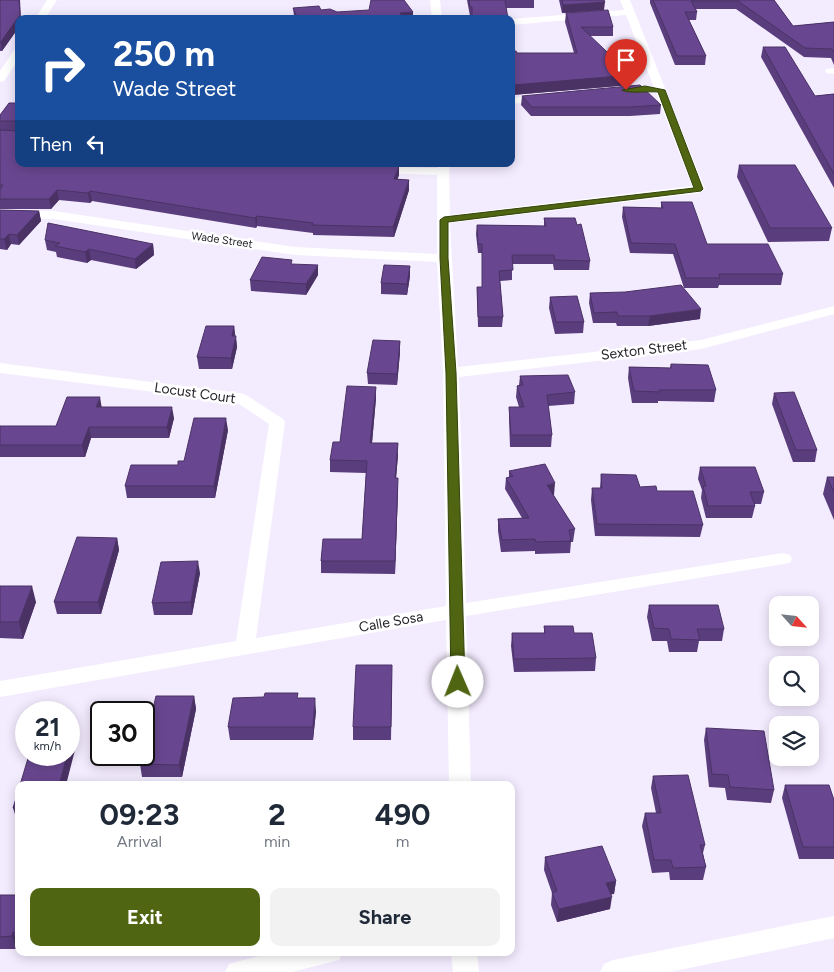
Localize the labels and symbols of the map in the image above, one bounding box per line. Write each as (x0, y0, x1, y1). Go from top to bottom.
pin (605, 39, 647, 90)
street label: Wade Street (191, 229, 253, 251)
street label: Sexton Street (600, 336, 688, 364)
street label: Locust Court (153, 379, 237, 407)
north arrow (769, 596, 819, 646)
street label: Calle Sosa (358, 608, 424, 636)
position arrow (431, 655, 483, 707)
speed limit sign: 30 (90, 701, 155, 766)

